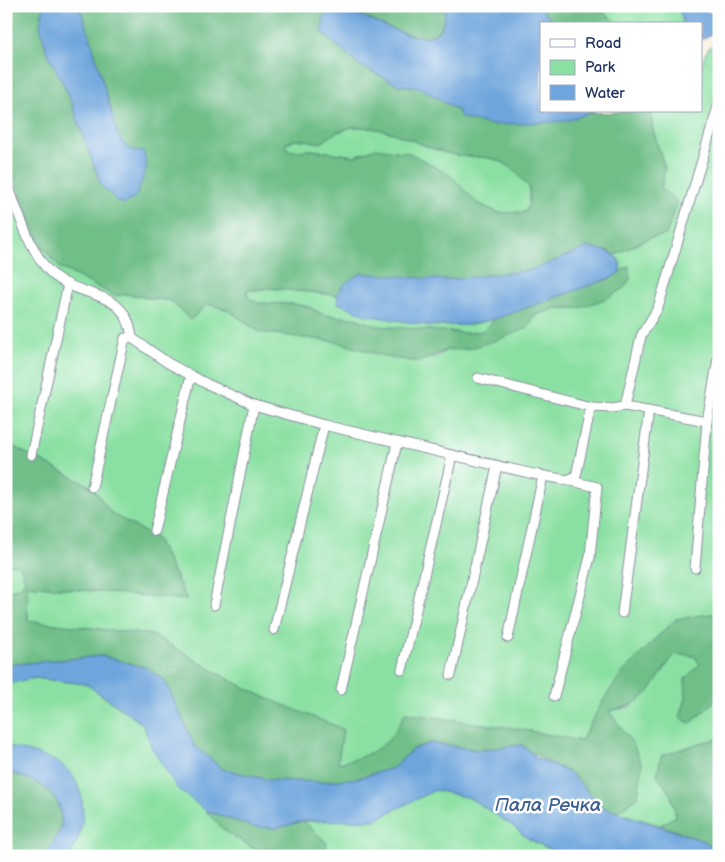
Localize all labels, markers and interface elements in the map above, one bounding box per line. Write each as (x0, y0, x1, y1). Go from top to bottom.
legend (540, 22, 702, 112)
text: Road (585, 34, 621, 53)
text: Park (585, 58, 616, 77)
text: Water (585, 84, 625, 103)
water label: Пала Речка (495, 794, 601, 817)

